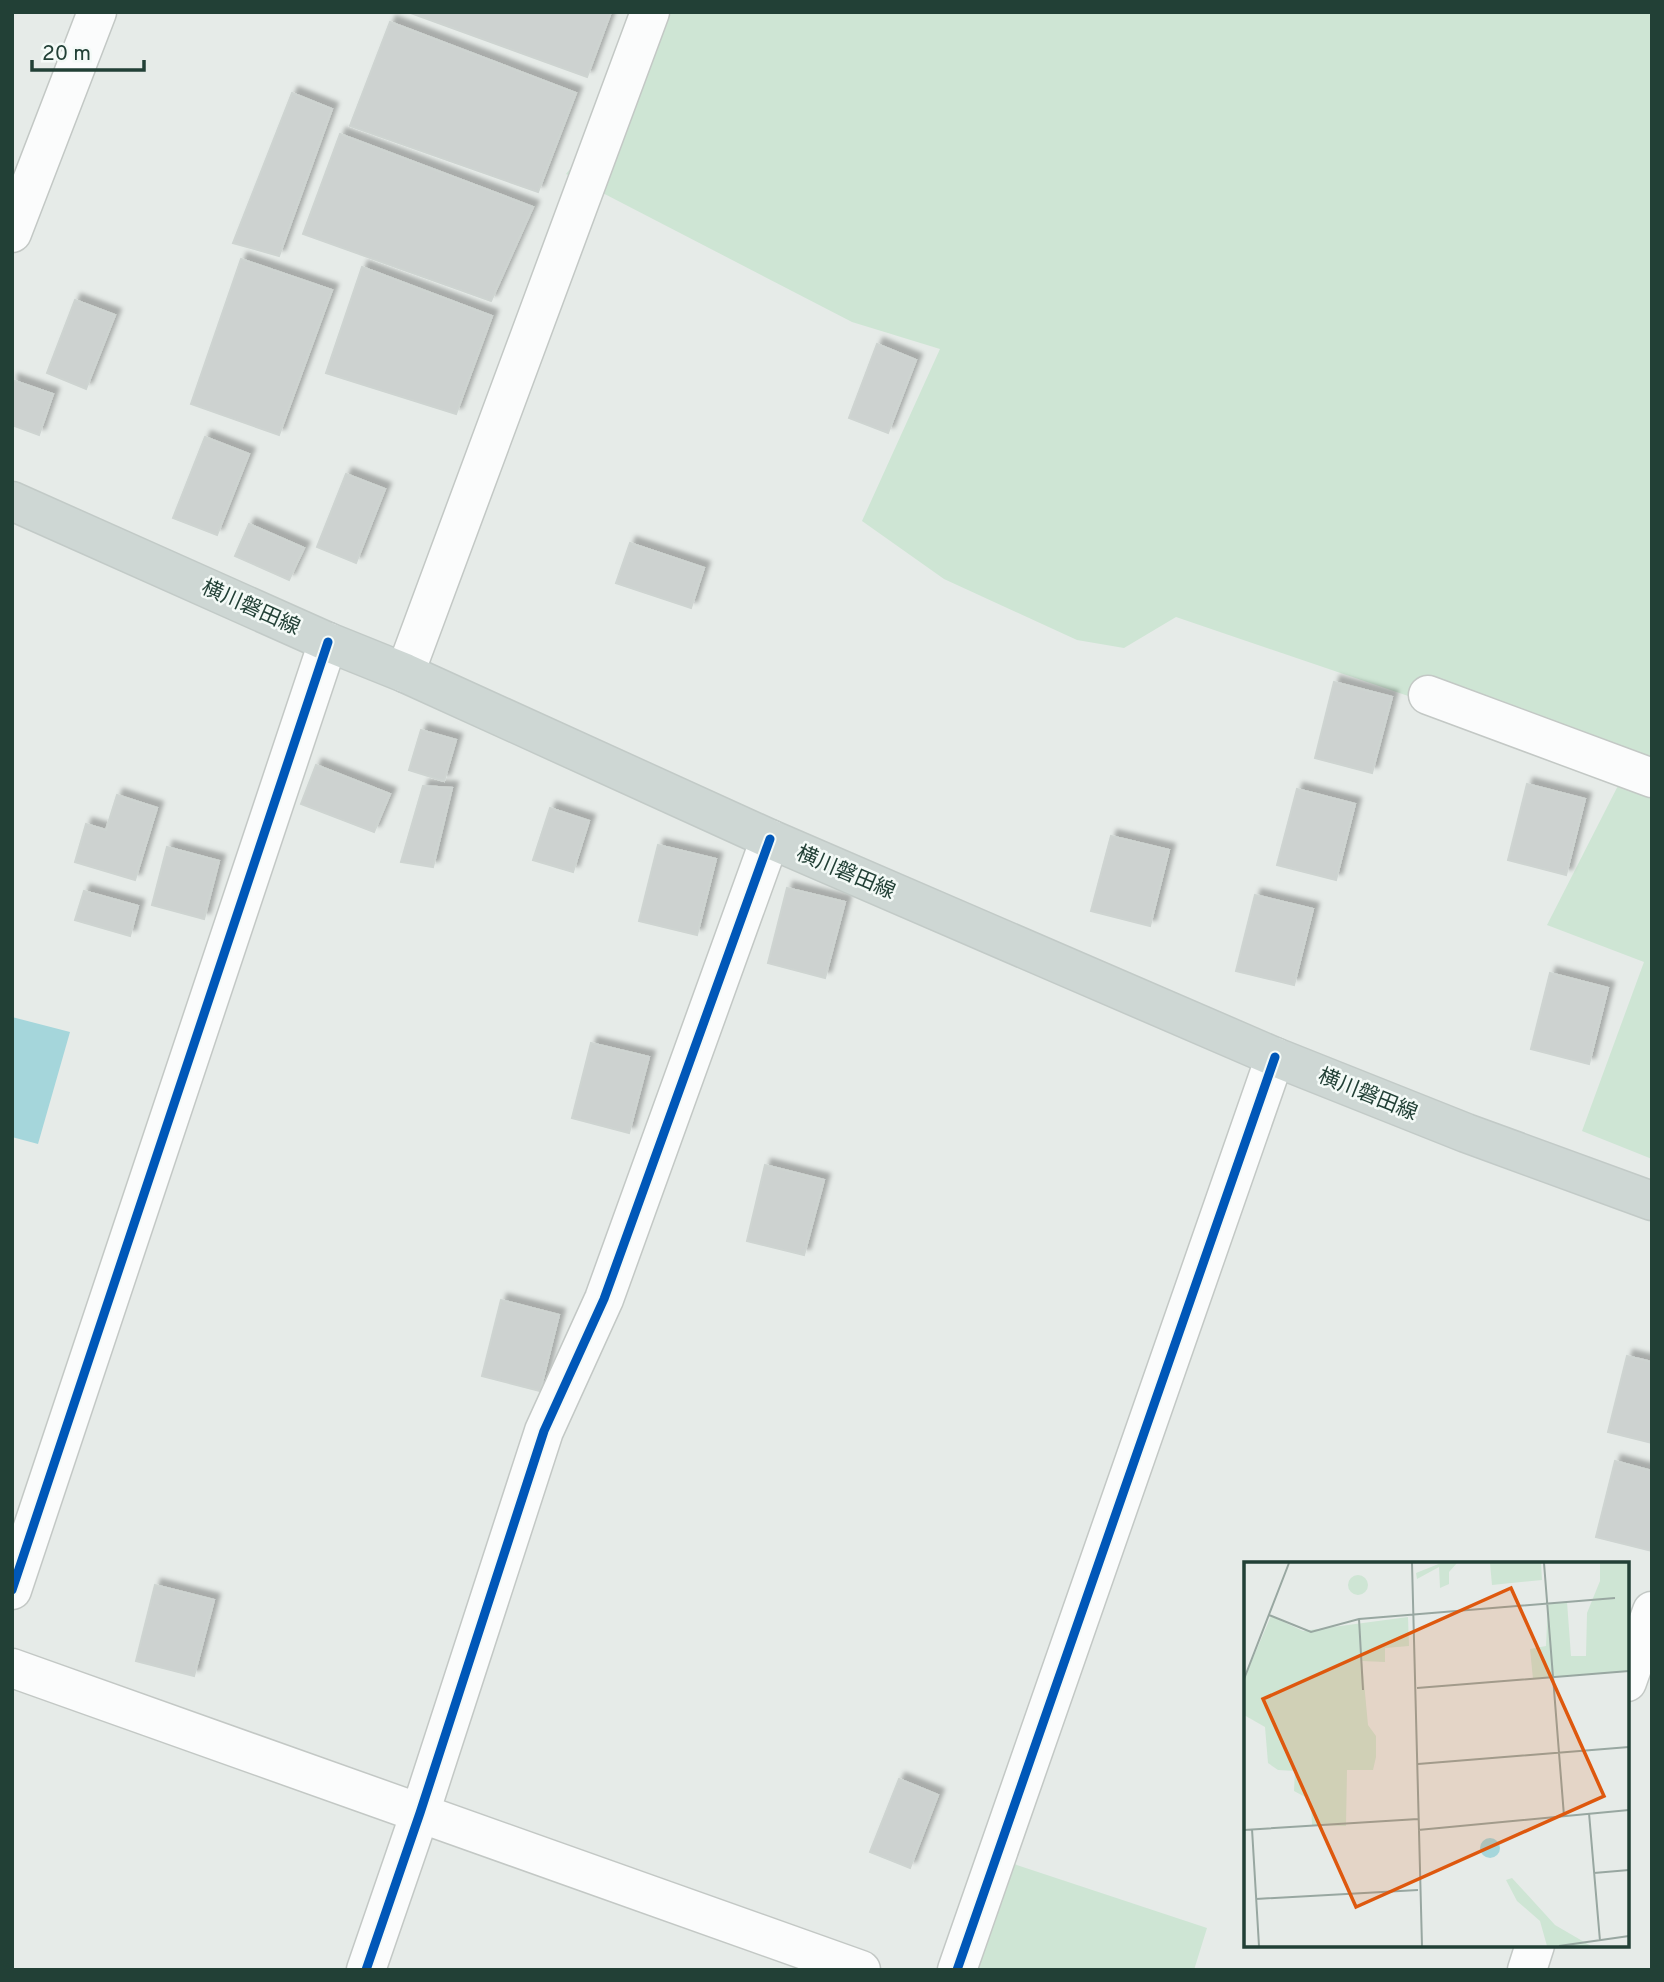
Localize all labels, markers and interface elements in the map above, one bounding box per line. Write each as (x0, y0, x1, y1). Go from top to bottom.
scale bar (32, 28, 144, 72)
text: 20 m (42, 41, 91, 68)
street label: 横川磐田線 (197, 575, 304, 642)
street label: 横川磐田線 (792, 840, 899, 906)
street label: 横川磐田線 (1314, 1063, 1421, 1128)
inset map (1244, 1562, 1629, 1947)

